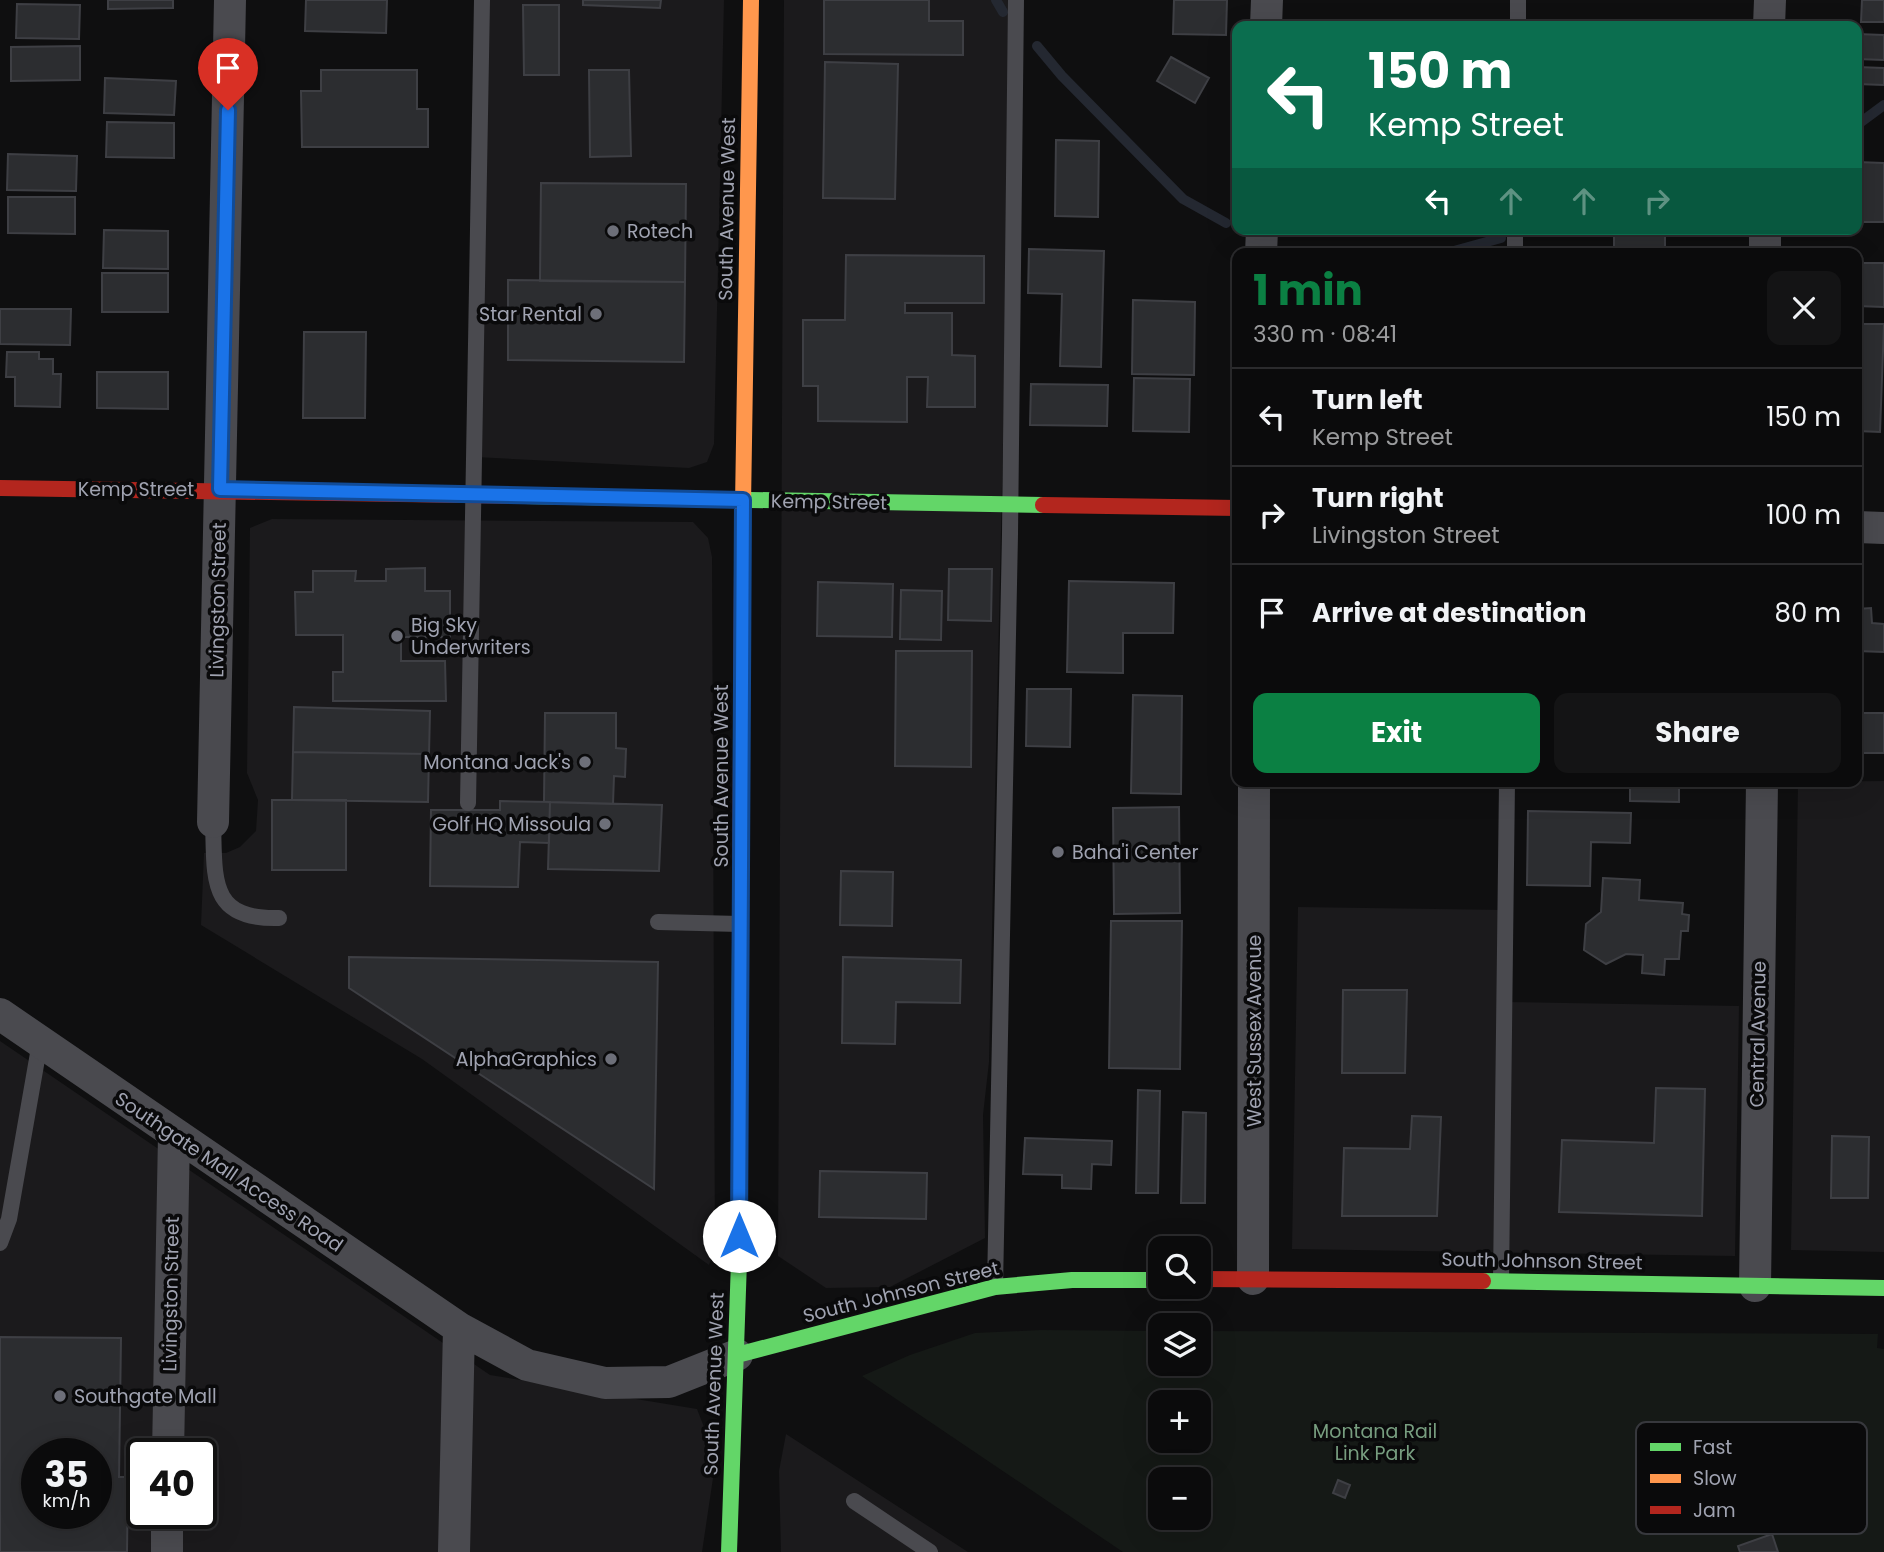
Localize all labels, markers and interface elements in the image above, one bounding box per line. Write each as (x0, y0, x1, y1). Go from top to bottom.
text: 150 m (1368, 37, 1513, 105)
pin (198, 38, 258, 110)
icon: arrive (209, 49, 247, 87)
icon: left (1253, 49, 1344, 140)
text: Kemp Street (1368, 102, 1564, 147)
street label: South Avenue West (712, 117, 742, 301)
icon: left (1419, 182, 1457, 220)
icon: ahead (1492, 182, 1530, 220)
icon: ahead (1565, 182, 1603, 220)
icon: right (1638, 182, 1676, 220)
place label: Rotech (627, 218, 693, 245)
marker: Rotech (605, 223, 621, 239)
text: 1 min (1253, 261, 1363, 320)
button: close (1767, 271, 1841, 345)
place label: Star Rental (479, 301, 582, 328)
marker: Star Rental (588, 306, 604, 322)
text: 330 m · 08:41 (1253, 318, 1397, 350)
text: Turn left (1312, 382, 1423, 418)
icon: left (1253, 398, 1291, 436)
text: 150 m (1766, 399, 1841, 435)
text: Kemp Street (1312, 421, 1453, 453)
street label: Kemp Street (78, 476, 194, 503)
text: Turn right (1312, 480, 1444, 516)
street label: Kemp Street (771, 487, 887, 517)
icon: right (1253, 496, 1291, 534)
text: 100 m (1766, 497, 1841, 533)
text: Livingston Street (1312, 519, 1500, 551)
street label: Livingston Street (203, 522, 233, 678)
icon: arrive (1253, 594, 1291, 632)
text: Arrive at destination (1312, 595, 1587, 631)
text: 80 m (1775, 595, 1841, 631)
place label: Big Sky Underwriters (411, 612, 531, 661)
marker: Big Sky Underwriters (389, 628, 405, 644)
street label: South Avenue West (708, 684, 735, 868)
button: Exit (1253, 693, 1540, 773)
button: Share (1554, 693, 1841, 773)
place label: Montana Jack's (423, 749, 571, 776)
marker: Montana Jack's (577, 754, 593, 770)
place label: Golf HQ Missoula (432, 811, 591, 838)
marker: Golf HQ Missoula (597, 816, 613, 832)
place label: Baha'i Center (1072, 839, 1199, 866)
marker: Baha'i Center (1050, 844, 1066, 860)
street label: West Sussex Avenue (1241, 935, 1268, 1127)
street label: Central Avenue (1743, 960, 1773, 1108)
place label: AlphaGraphics (456, 1046, 597, 1073)
marker: AlphaGraphics (603, 1051, 619, 1067)
street label: Southgate Mall Access Road (110, 1085, 348, 1259)
position arrow (702, 1199, 776, 1273)
street label: Livingston Street (156, 1216, 186, 1372)
map controls (1148, 1236, 1211, 1530)
button: search (1148, 1236, 1211, 1299)
street label: South Johnson Street (1441, 1246, 1643, 1276)
street label: South Johnson Street (800, 1255, 1002, 1329)
street label: South Avenue West (697, 1292, 731, 1476)
button: layers (1148, 1313, 1211, 1376)
place label: Southgate Mall (74, 1383, 217, 1410)
marker: Southgate Mall (52, 1388, 68, 1404)
button: + (1148, 1390, 1211, 1453)
park label: Montana Rail Link Park (1313, 1418, 1437, 1467)
legend (1636, 1422, 1867, 1534)
text: Fast (1693, 1434, 1732, 1461)
speed limit sign: 40 (126, 1438, 217, 1529)
text: 35 (45, 1450, 88, 1499)
text: Slow (1693, 1465, 1737, 1492)
button: − (1148, 1467, 1211, 1530)
text: km/h (43, 1488, 90, 1513)
text: Jam (1693, 1497, 1735, 1524)

